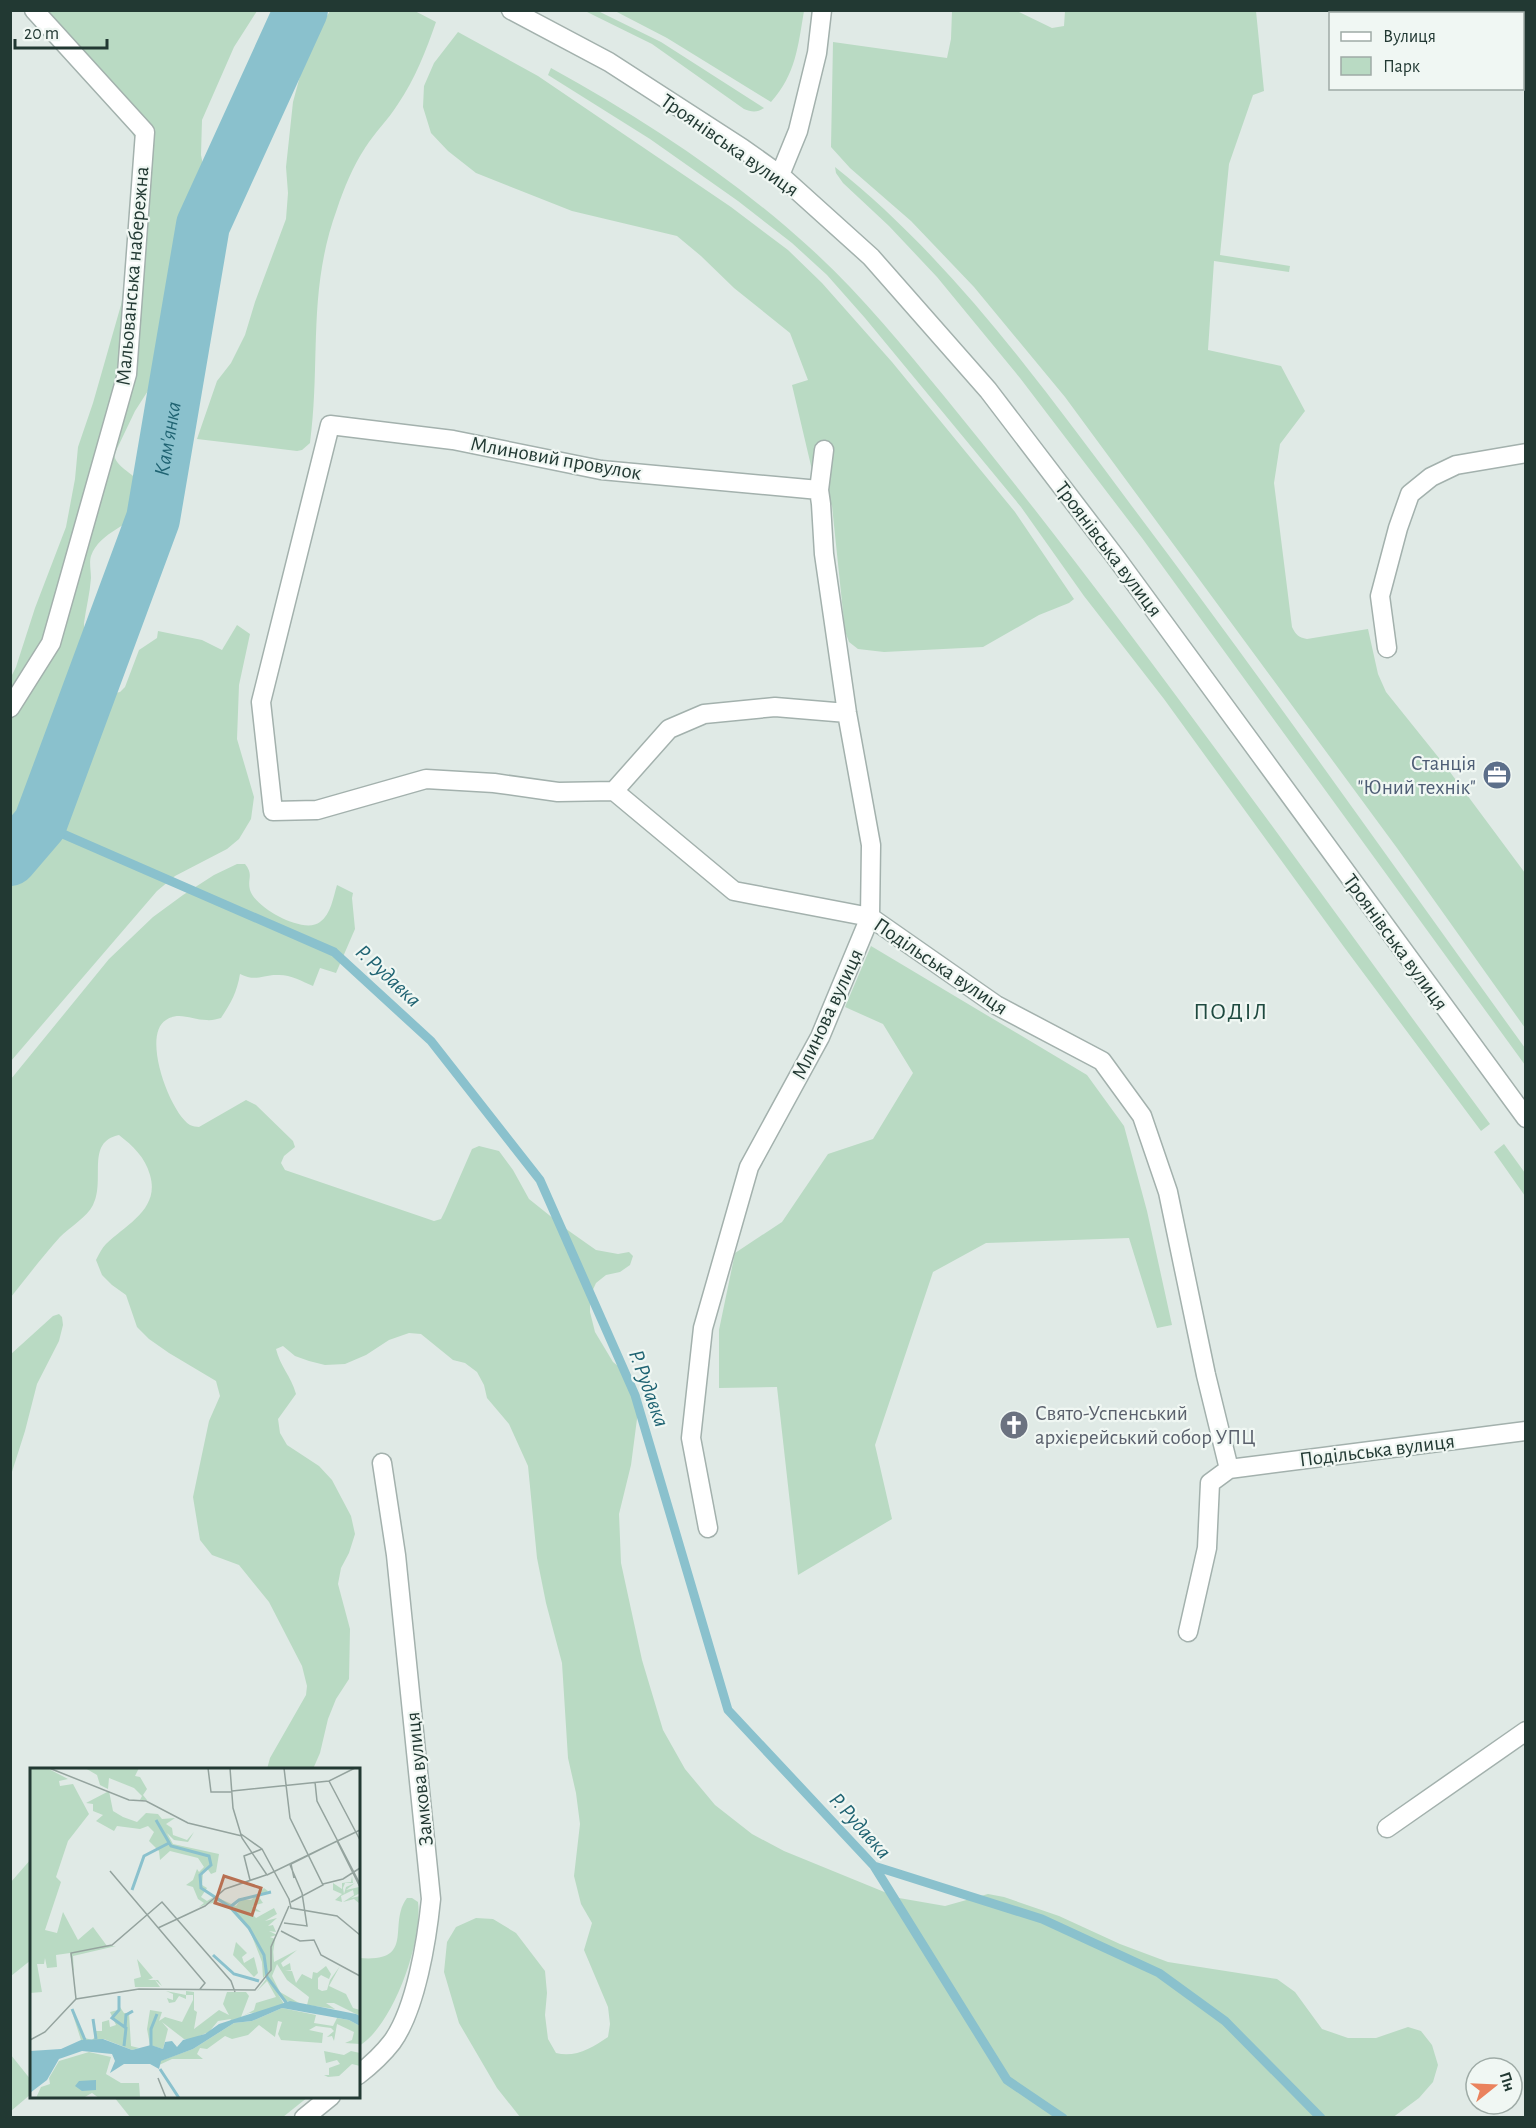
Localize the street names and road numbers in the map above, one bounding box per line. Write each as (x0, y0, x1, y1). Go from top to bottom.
street label: Троянівська вулиця (657, 90, 803, 201)
street label: Мальованська набережна (112, 165, 153, 387)
street label: Млиновий провулок (469, 433, 643, 484)
street label: Троянівська вулиця (1051, 478, 1166, 621)
street label: Троянівська вулиця (1339, 870, 1452, 1014)
street label: Подільська вулиця (870, 914, 1011, 1019)
street label: Млинова вулиця (788, 946, 867, 1083)
street label: Подільська вулиця (1298, 1431, 1456, 1470)
street label: Замкова вулиця (402, 1711, 437, 1847)

